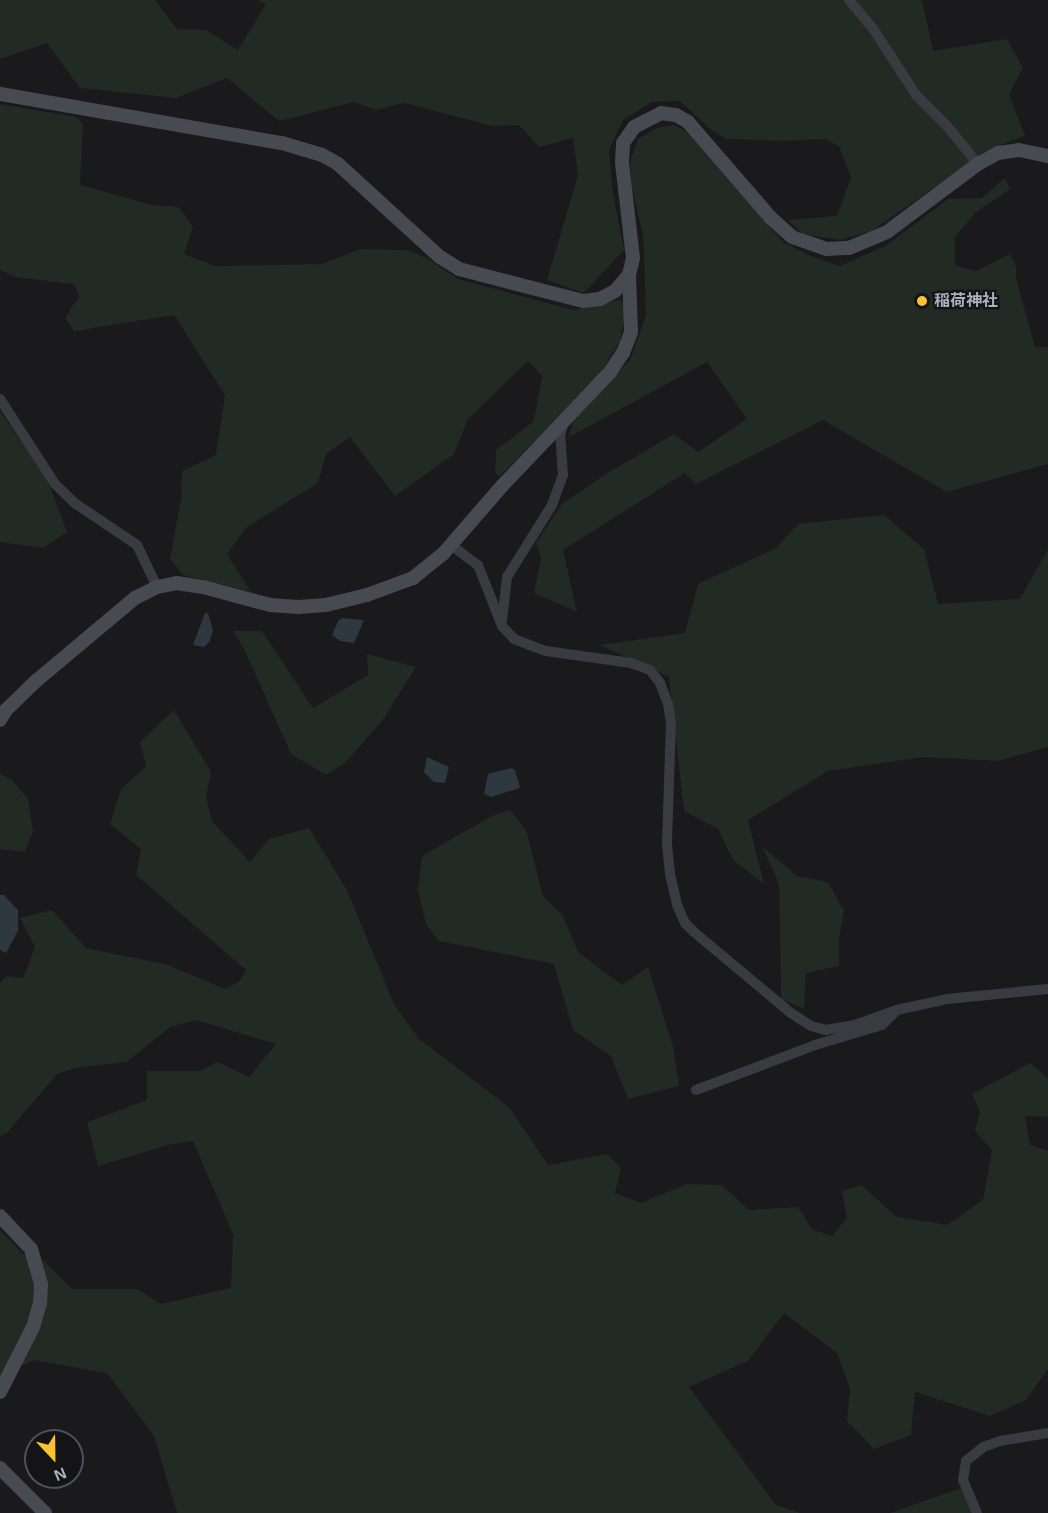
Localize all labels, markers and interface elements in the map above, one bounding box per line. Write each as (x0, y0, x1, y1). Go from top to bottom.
place label: 稲荷神社 (934, 291, 998, 311)
marker: 稲荷神社 (915, 294, 929, 308)
north arrow (24, 1429, 84, 1489)
text: N (52, 1464, 69, 1484)

